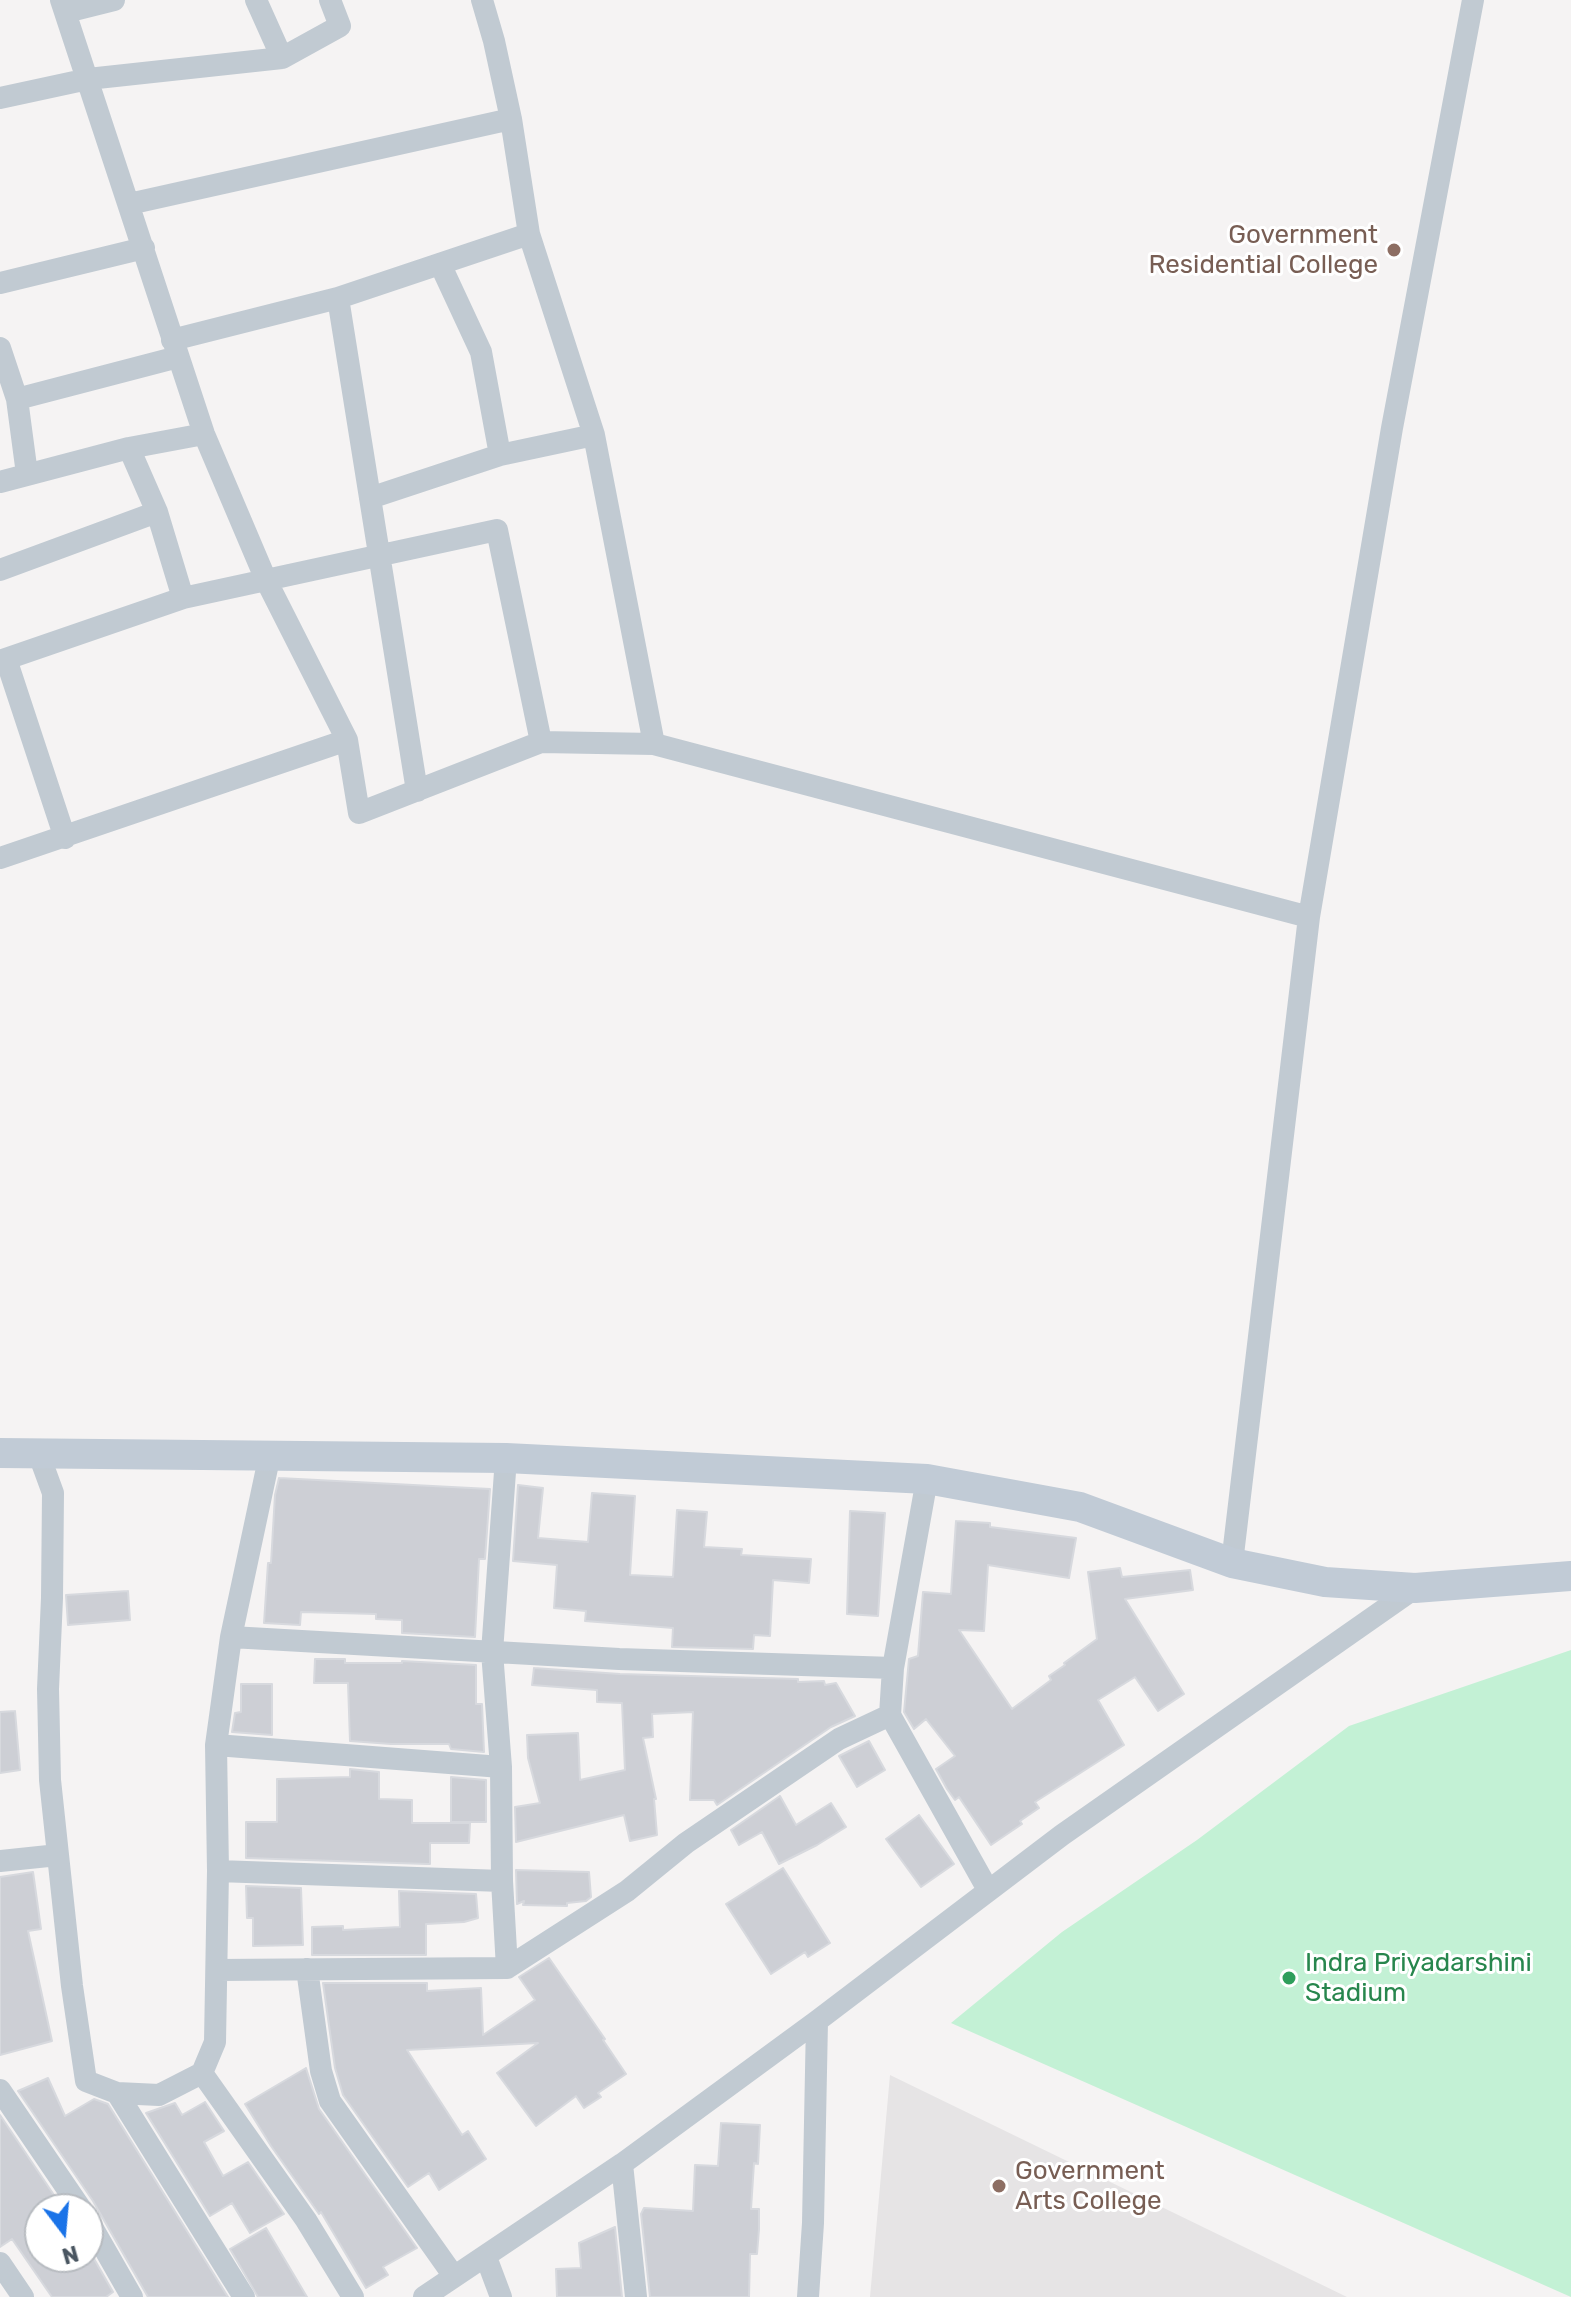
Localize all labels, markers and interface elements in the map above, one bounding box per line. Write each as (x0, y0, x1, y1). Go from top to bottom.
place label: Government Residential College (1148, 219, 1378, 280)
marker: Government Residential College (1385, 241, 1403, 259)
place label: Indra Priyadarshini Stadium (1305, 1947, 1532, 2008)
marker: Indra Priyadarshini Stadium (1280, 1969, 1298, 1987)
place label: Government Arts College (1015, 2155, 1165, 2216)
marker: Government Arts College (990, 2177, 1008, 2195)
north arrow (24, 2193, 104, 2273)
text: N (59, 2239, 82, 2270)

